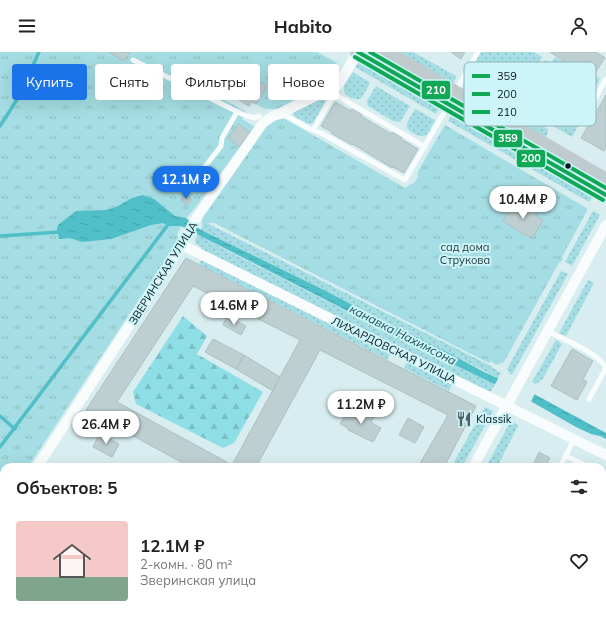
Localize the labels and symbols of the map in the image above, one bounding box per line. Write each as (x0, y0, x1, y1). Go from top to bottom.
legend (464, 62, 596, 126)
text: 359 (497, 69, 517, 83)
line badge: 210 (421, 80, 451, 100)
text: 210 (426, 83, 446, 97)
text: 200 (497, 87, 517, 101)
text: 210 (497, 105, 517, 119)
line badge: 359 (493, 129, 523, 148)
text: 359 (498, 131, 518, 145)
line badge: 200 (516, 149, 546, 168)
text: 200 (521, 151, 541, 165)
unlabelled marker (563, 161, 573, 171)
pin: 12.1M ₽ (149, 166, 223, 200)
pin: 10.4M ₽ (486, 186, 560, 220)
street label: ЗВЕРИНСКАЯ УЛИЦА (126, 219, 200, 327)
park label: сад дома Струкова (440, 240, 490, 267)
pin: 14.6M ₽ (197, 292, 271, 326)
water label: канавка Нахимсона (347, 301, 459, 368)
street label: ЛИХАРДОВСКАЯ УЛИЦА (329, 314, 459, 386)
pin: 11.2M ₽ (324, 391, 398, 425)
restaurant icon: Klassik (455, 410, 473, 428)
pin: 26.4M ₽ (69, 411, 143, 445)
place label: Klassik (476, 412, 512, 426)

